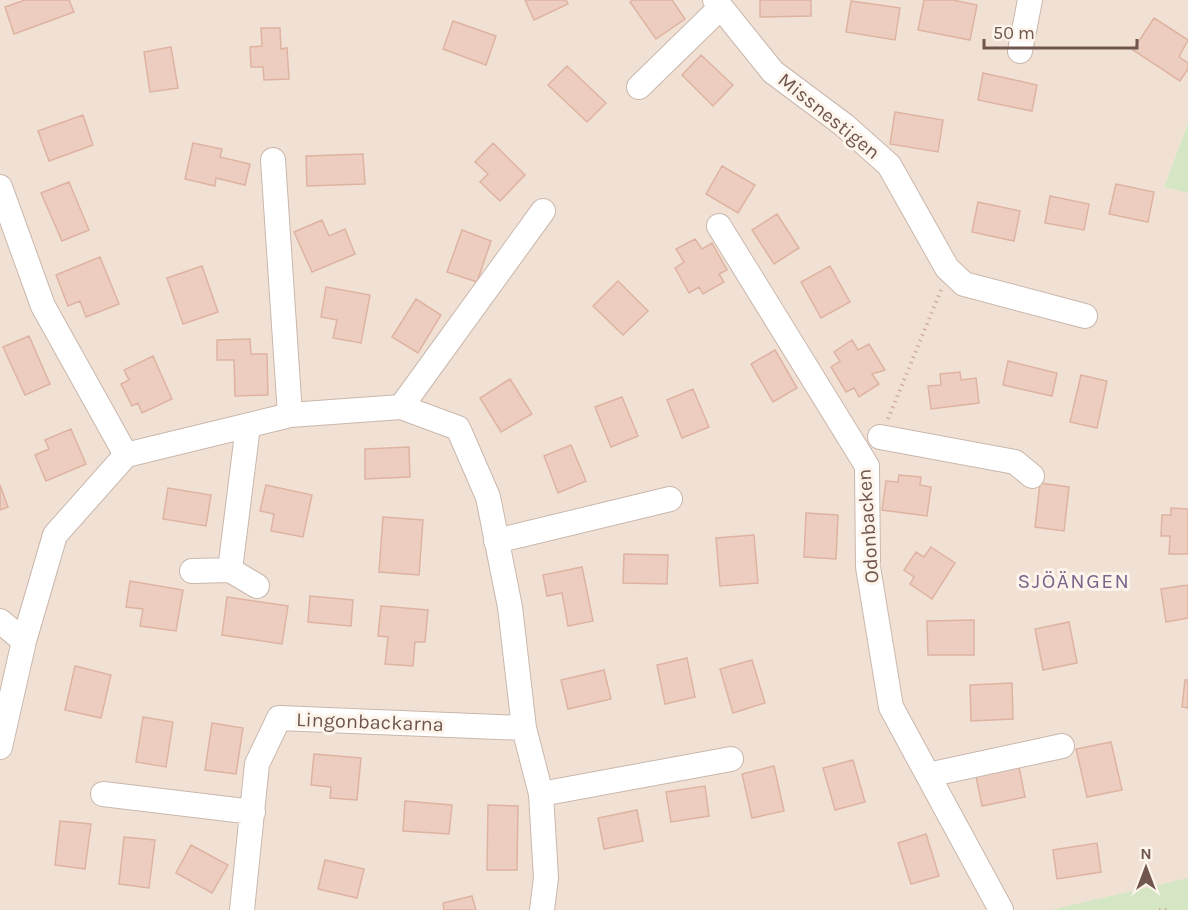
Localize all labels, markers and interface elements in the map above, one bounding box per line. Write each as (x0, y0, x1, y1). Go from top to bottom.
scale bar (984, 12, 1137, 50)
text: 50 m (993, 22, 1035, 44)
street label: Missnestigen (774, 68, 884, 164)
street label: Odonbacken (853, 468, 883, 584)
district label: SJÖÄNGEN (1018, 569, 1130, 593)
street label: Lingonbackarna (296, 708, 444, 736)
north arrow (1116, 838, 1176, 898)
text: N (1140, 844, 1152, 863)

